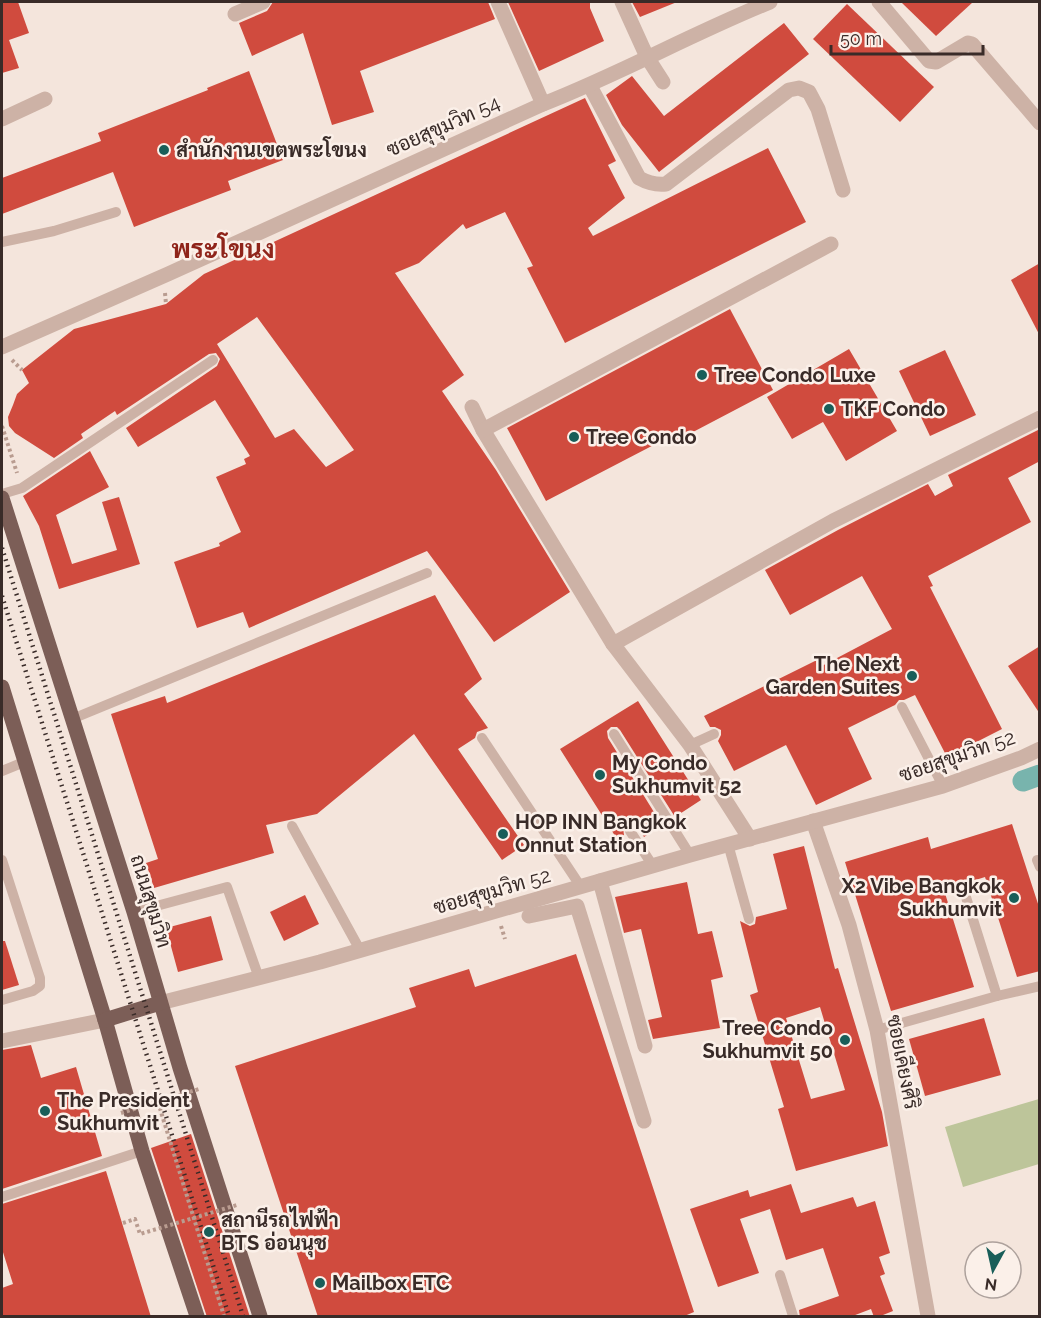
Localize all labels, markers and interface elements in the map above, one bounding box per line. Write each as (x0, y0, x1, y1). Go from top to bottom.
scale bar (831, 18, 982, 56)
text: 50 m (840, 28, 882, 49)
street label: ซอยสุขุมวิท 54 (383, 90, 504, 164)
place label: สำนักงานเขตพระโขนง (176, 136, 367, 162)
marker: สำนักงานเขตพระโขนง (157, 143, 171, 157)
district label: พระโขนง (172, 232, 274, 264)
place label: Tree Condo Luxe (714, 363, 876, 387)
marker: Tree Condo Luxe (695, 368, 709, 382)
place label: TKF Condo (841, 397, 945, 421)
marker: TKF Condo (822, 402, 836, 416)
place label: Tree Condo (586, 425, 697, 449)
marker: Tree Condo (567, 430, 581, 444)
place label: The Next Garden Suites (766, 652, 900, 699)
marker: The Next Garden Suites (905, 669, 919, 683)
street label: ซอยสุขุมวิท 52 (896, 725, 1019, 789)
place label: My Condo Sukhumvit 52 (612, 751, 742, 798)
marker: My Condo Sukhumvit 52 (593, 768, 607, 782)
place label: HOP INN Bangkok Onnut Station (515, 810, 687, 857)
marker: HOP INN Bangkok Onnut Station (496, 827, 510, 841)
street label: ถนนสุขุมวิท (124, 851, 177, 951)
street label: ซอยสุขุมวิท 52 (431, 863, 554, 921)
place label: X2 Vibe Bangkok Sukhumvit (841, 874, 1003, 921)
marker: X2 Vibe Bangkok Sukhumvit (1007, 891, 1021, 905)
street label: ซอยเคียงศิริ (882, 1012, 925, 1111)
place label: Tree Condo Sukhumvit 50 (702, 1016, 833, 1063)
marker: Tree Condo Sukhumvit 50 (838, 1033, 852, 1047)
place label: The President Sukhumvit (57, 1088, 190, 1135)
marker: The President Sukhumvit (38, 1104, 52, 1118)
place label: สถานีรถไฟฟ้า BTS อ่อนนุช (221, 1206, 339, 1258)
marker: สถานีรถไฟฟ้า BTS อ่อนนุช (202, 1225, 216, 1239)
north arrow (963, 1240, 1023, 1300)
place label: Mailbox ETC (332, 1271, 450, 1295)
text: N (984, 1274, 998, 1295)
marker: Mailbox ETC (313, 1276, 327, 1290)

